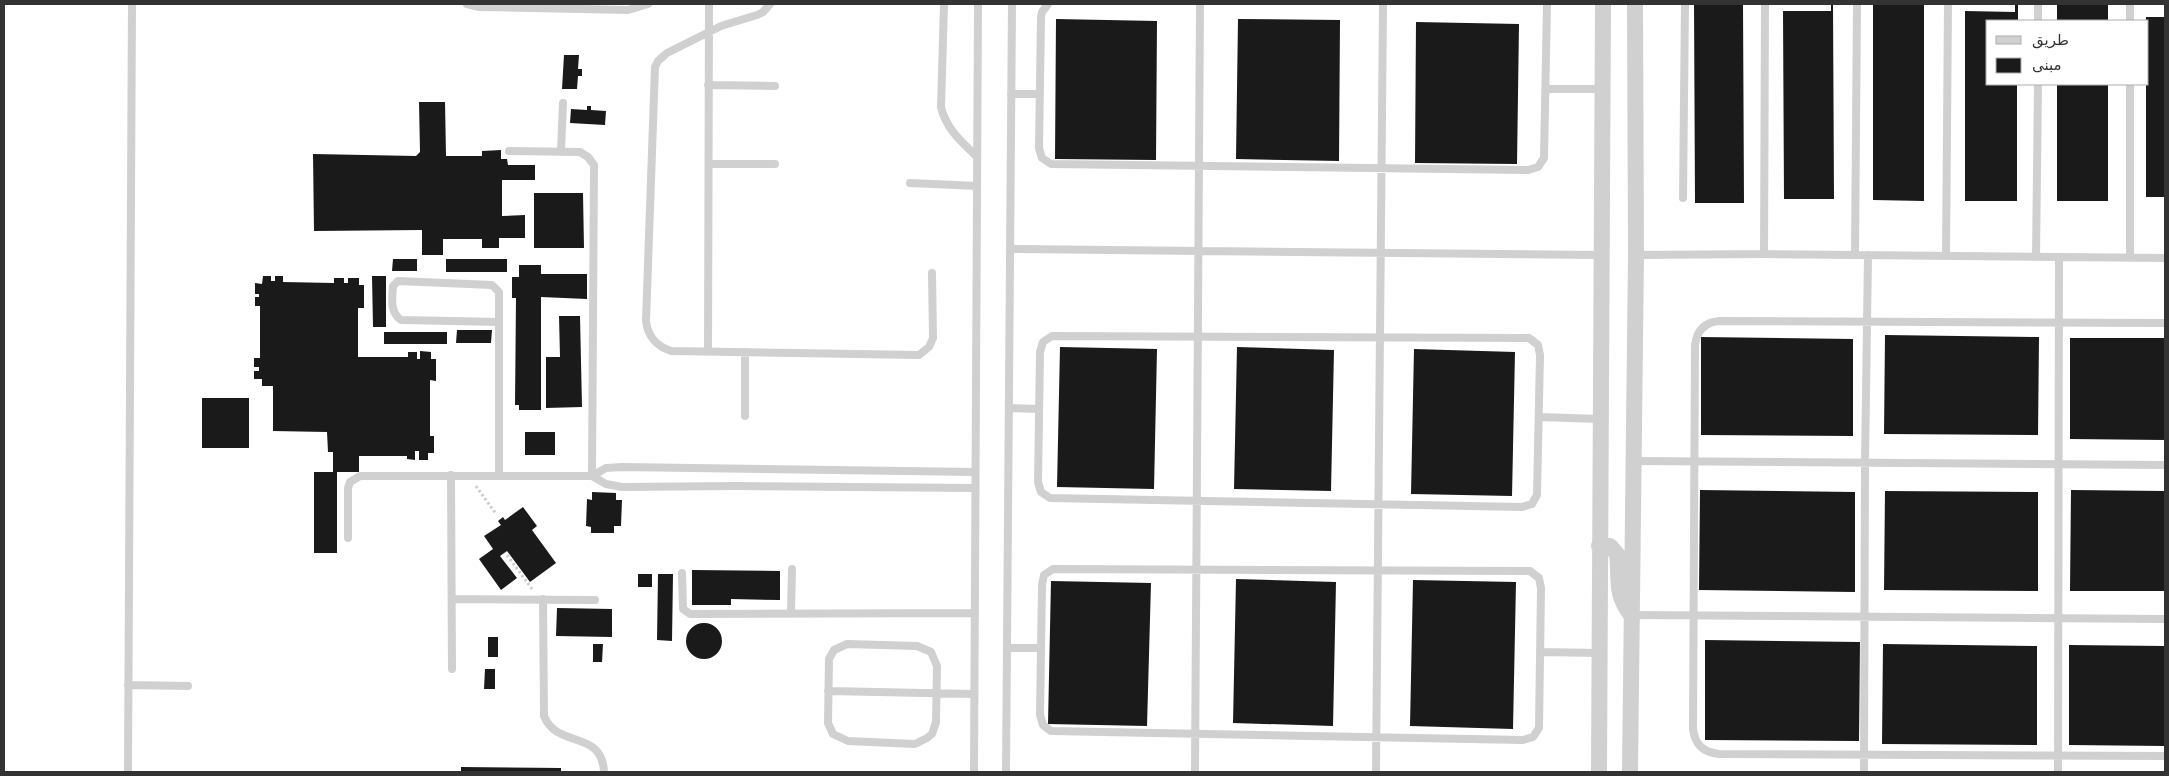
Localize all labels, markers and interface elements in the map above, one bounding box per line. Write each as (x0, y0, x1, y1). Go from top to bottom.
legend (1986, 20, 2149, 85)
text: طريق (2032, 31, 2069, 49)
text: مبنى (2032, 56, 2062, 74)

